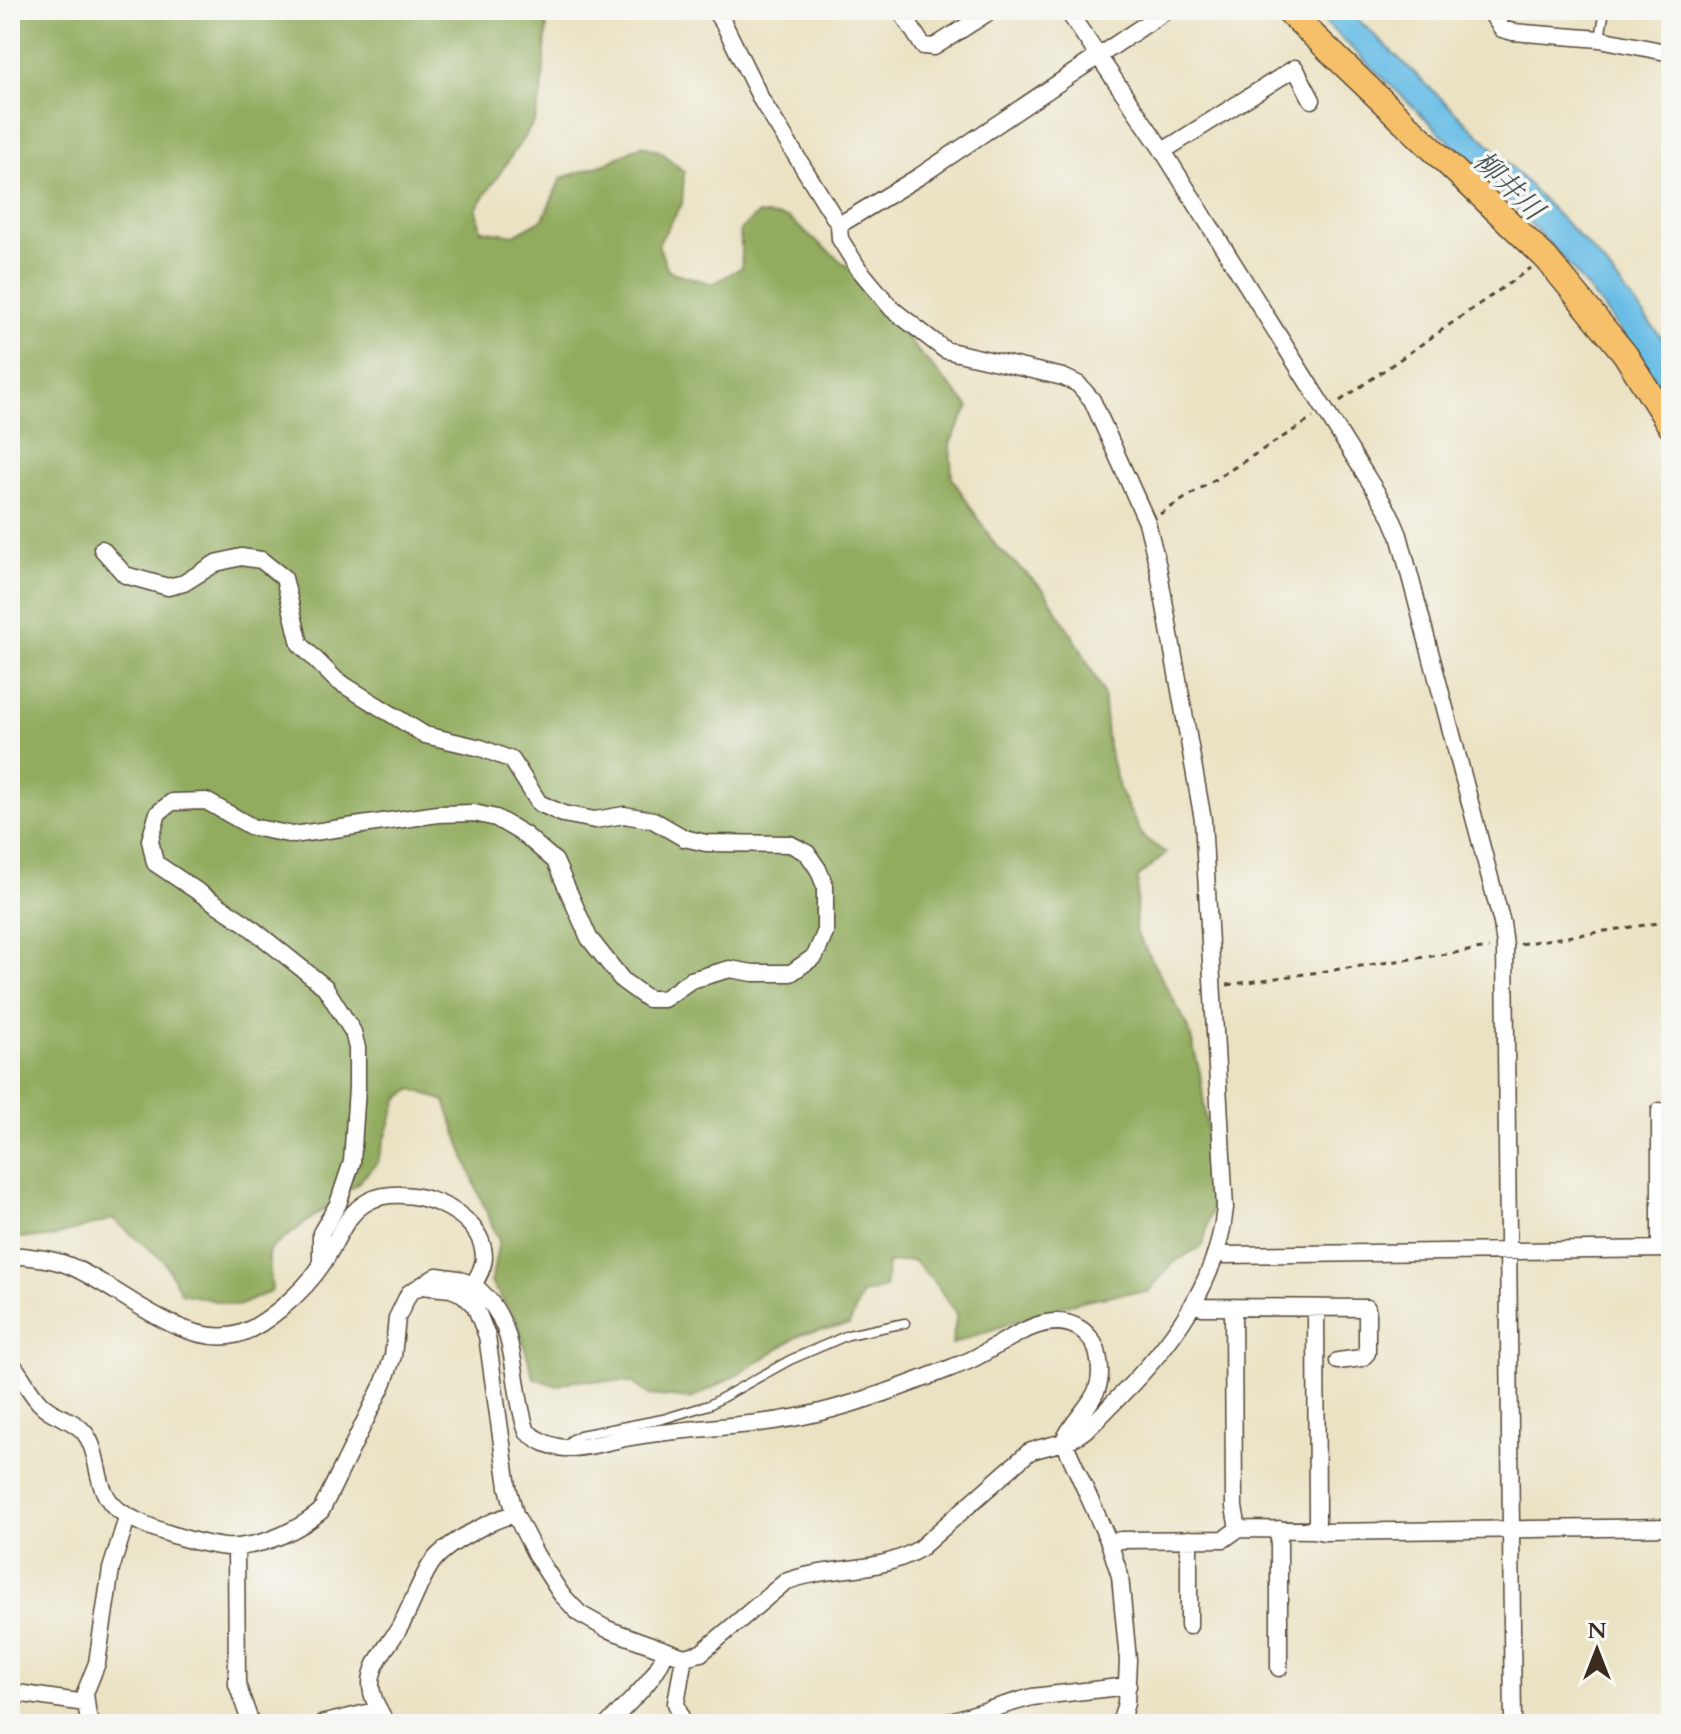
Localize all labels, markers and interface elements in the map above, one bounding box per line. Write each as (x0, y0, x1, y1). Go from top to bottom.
water label: 柳井川 (1465, 143, 1554, 231)
north arrow (1557, 1610, 1637, 1690)
text: N (1587, 1616, 1607, 1646)

